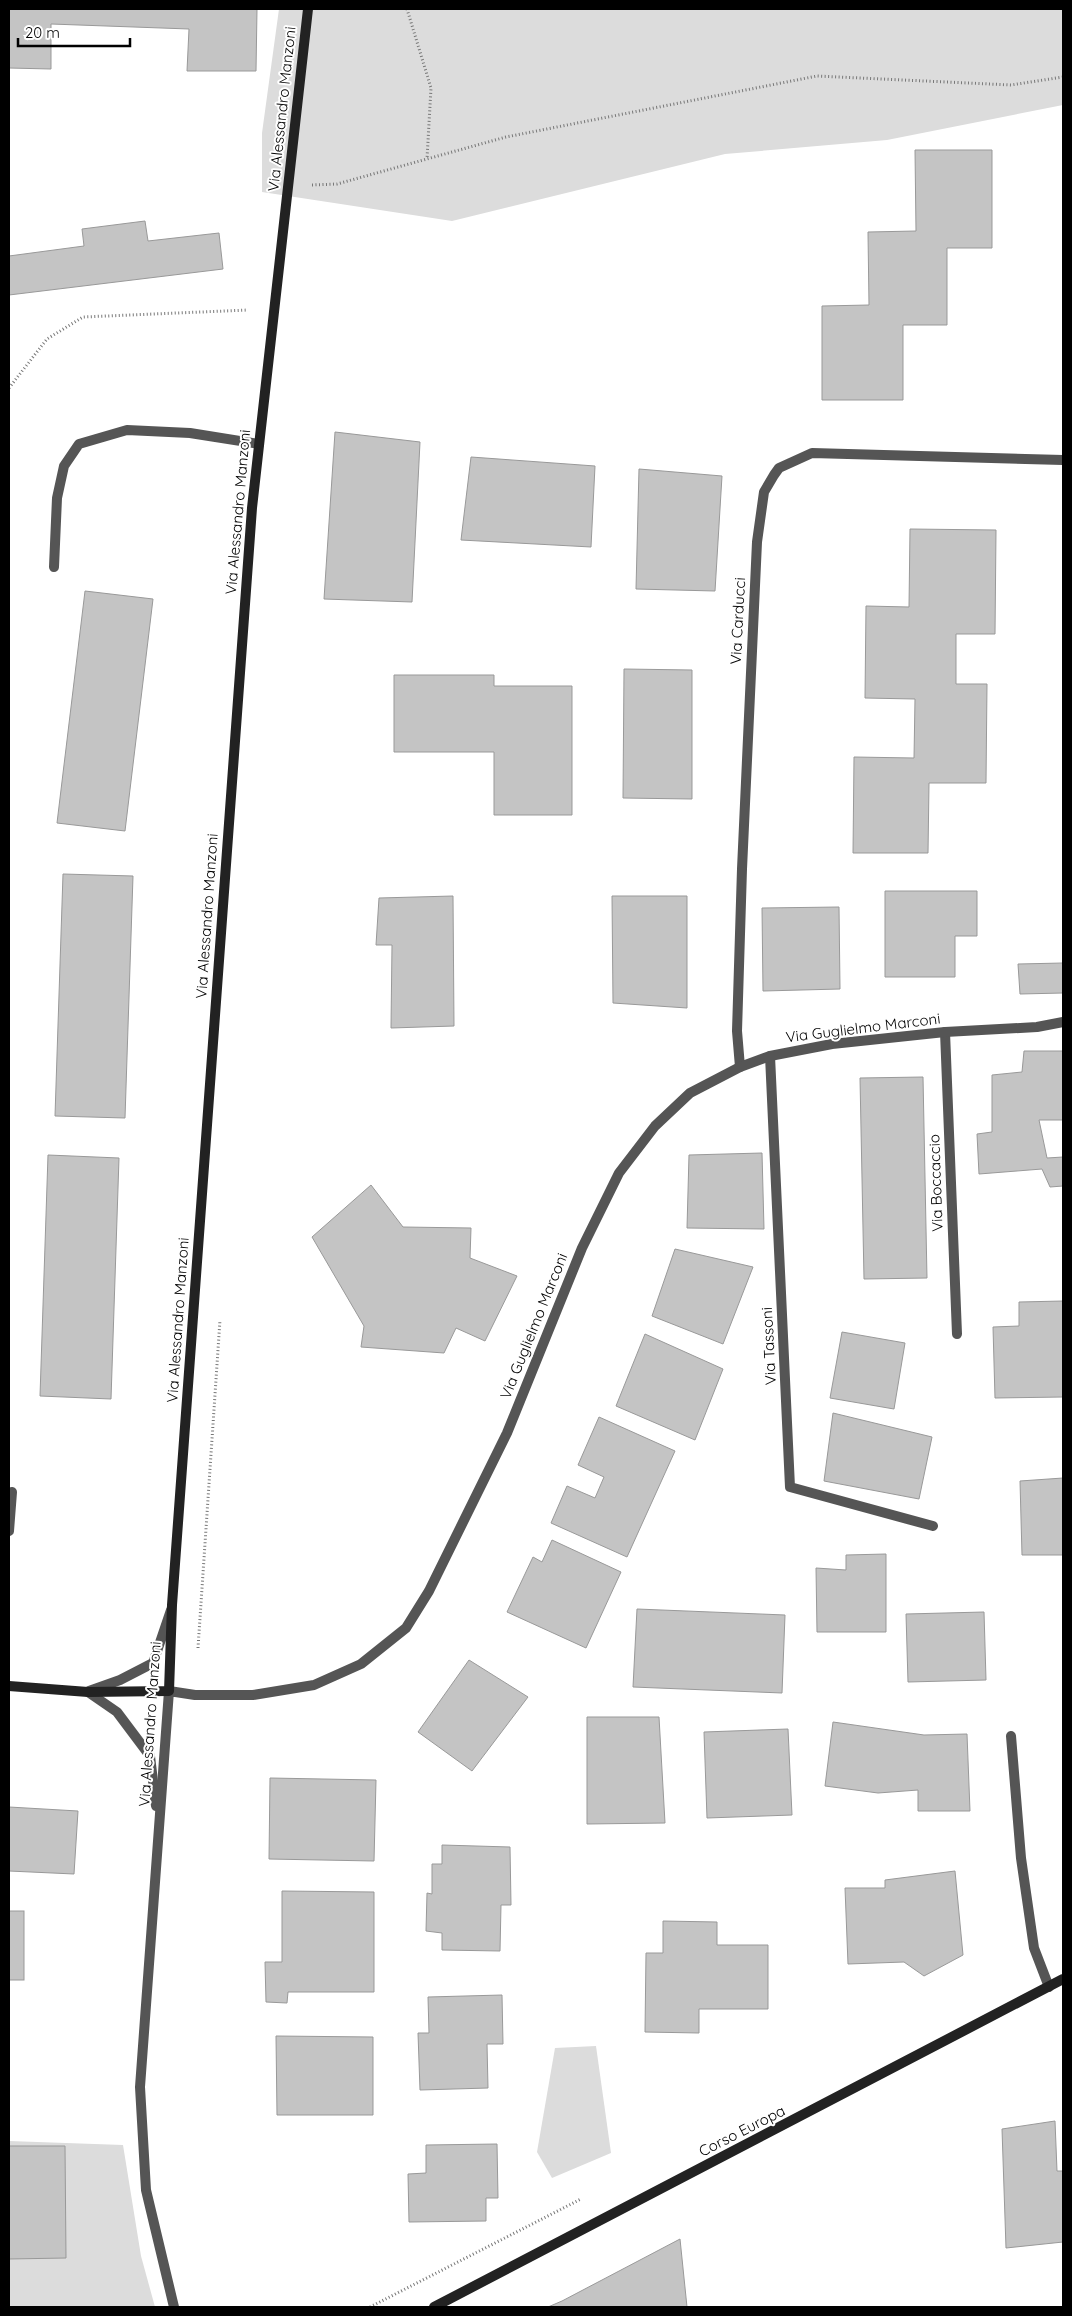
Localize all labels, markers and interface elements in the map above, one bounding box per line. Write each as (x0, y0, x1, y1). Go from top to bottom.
scale bar (18, 15, 130, 47)
text: 20 m (25, 23, 60, 42)
street label: Via Alessandro Manzoni (263, 26, 300, 192)
street label: Via Alessandro Manzoni (221, 429, 254, 595)
street label: Via Carducci (726, 577, 749, 665)
street label: Via Alessandro Manzoni (191, 833, 222, 999)
street label: Via Guglielmo Marconi (785, 1009, 941, 1046)
street label: Via Boccaccio (924, 1134, 947, 1232)
street label: Via Alessandro Manzoni (162, 1237, 193, 1403)
street label: Via Guglielmo Marconi (496, 1250, 571, 1402)
street label: Via Tassoni (757, 1307, 780, 1385)
street label: Via Alessandro Manzoni (134, 1641, 165, 1807)
street label: Corso Europa (695, 2101, 788, 2160)

